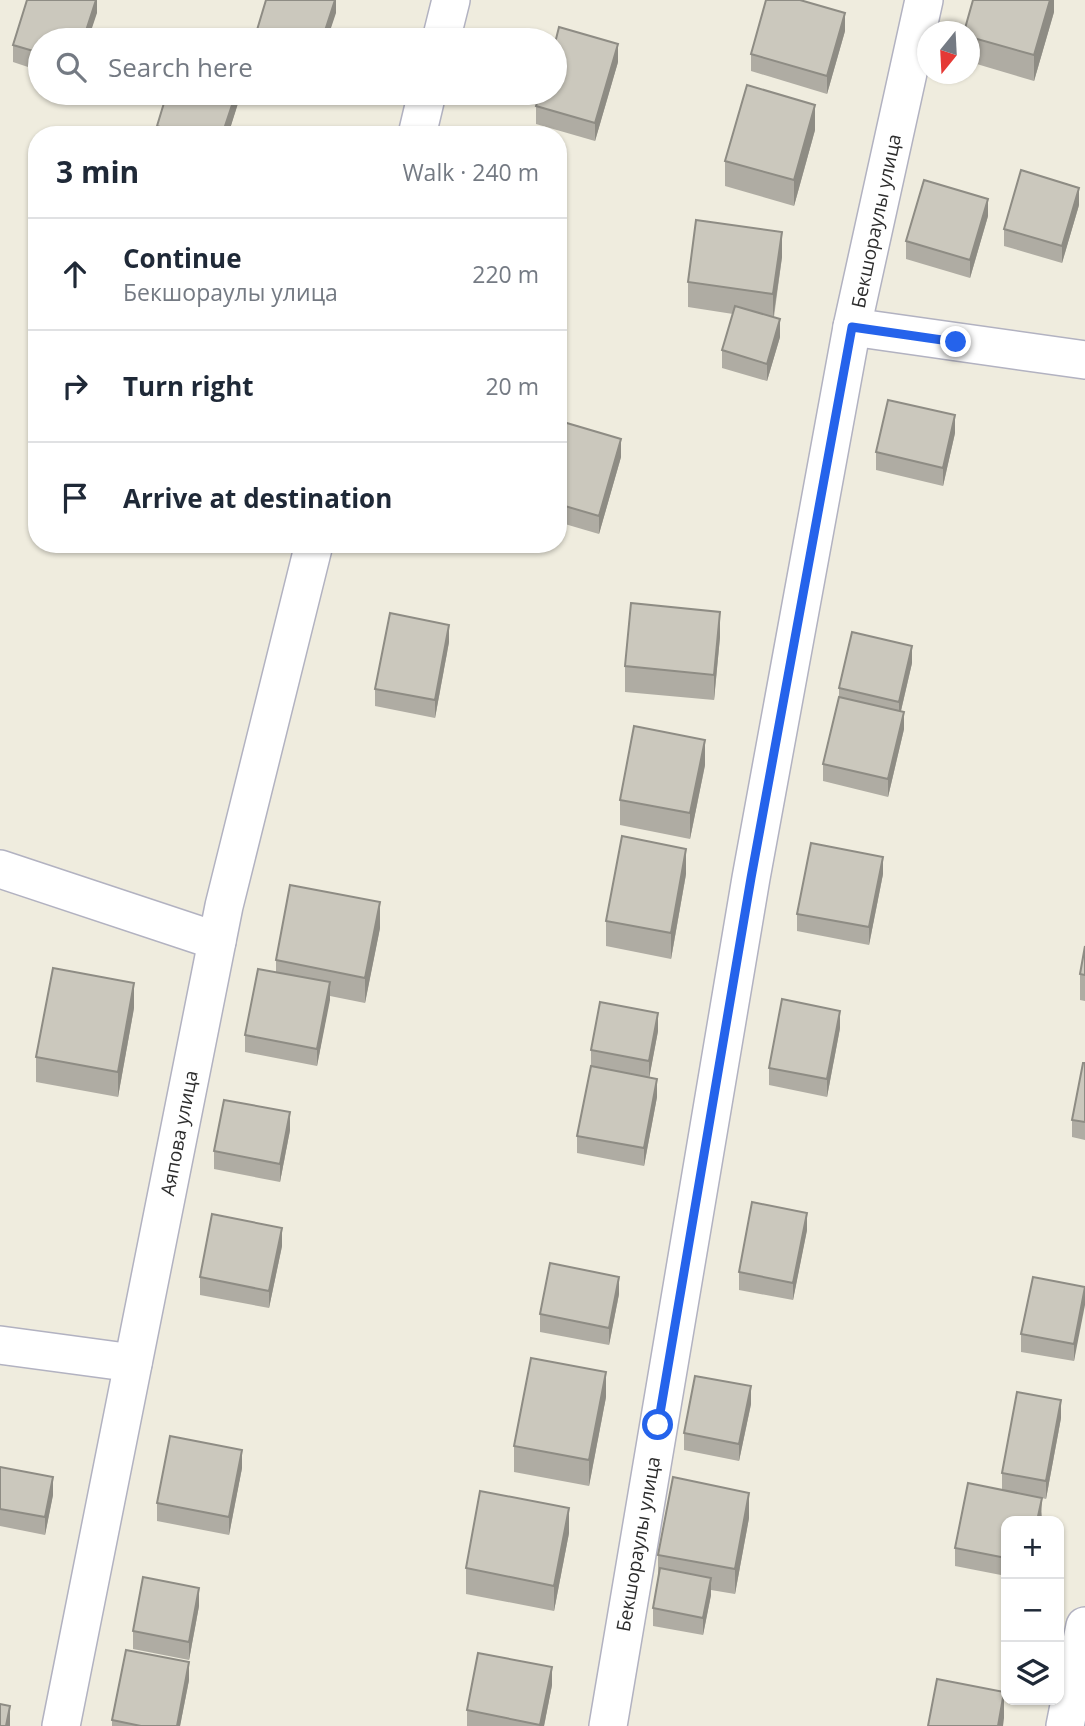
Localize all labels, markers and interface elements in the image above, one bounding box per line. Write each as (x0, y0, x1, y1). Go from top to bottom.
north arrow (917, 21, 980, 84)
search box (28, 28, 567, 105)
icon: search (52, 48, 90, 86)
text: Search here (108, 49, 253, 85)
street label: Бекшораулы улица (845, 132, 907, 310)
text: 3 min (56, 151, 139, 192)
text: Walk · 240 m (402, 156, 539, 188)
text: Continue (123, 240, 242, 276)
icon: ahead (56, 255, 94, 293)
text: 220 m (472, 258, 539, 290)
text: Бекшораулы улица (123, 276, 338, 308)
route end (940, 326, 971, 357)
icon: right (56, 367, 94, 405)
text: Turn right (123, 368, 254, 404)
text: 20 m (485, 370, 539, 402)
icon: arrive (56, 479, 94, 517)
text: Arrive at destination (123, 480, 392, 516)
street label: Аяпова улица (154, 1068, 204, 1198)
route start (642, 1409, 673, 1440)
street label: Бекшораулы улица (610, 1454, 666, 1634)
map controls (1001, 1516, 1064, 1705)
button: + (1001, 1516, 1064, 1579)
button: − (1001, 1579, 1064, 1642)
button: layers (1001, 1642, 1064, 1705)

